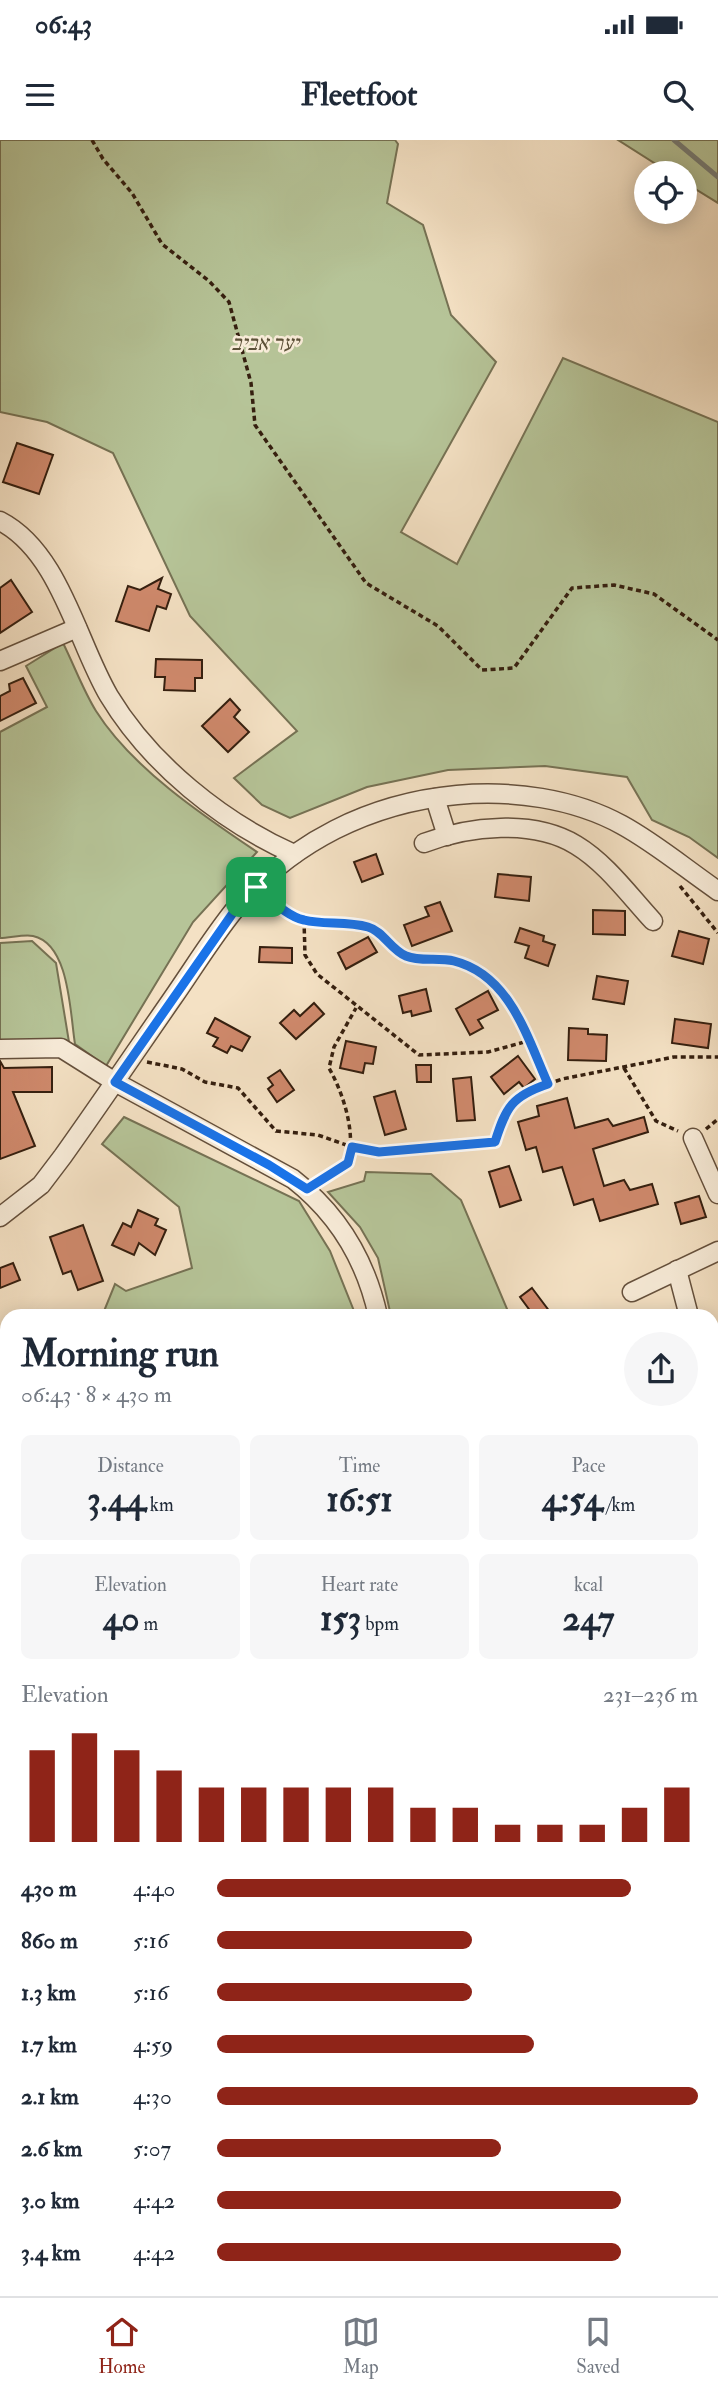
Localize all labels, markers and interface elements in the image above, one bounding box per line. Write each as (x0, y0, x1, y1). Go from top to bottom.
text: 06:43 (35, 9, 92, 41)
text: Fleetfoot (301, 75, 417, 115)
icon: menu (21, 76, 59, 114)
icon: search (659, 76, 697, 114)
map controls (634, 161, 697, 224)
button: locate (634, 161, 697, 224)
park label: יער אביב (231, 330, 301, 357)
pin (226, 857, 286, 917)
icon: arrive (237, 868, 275, 906)
text: Morning run (21, 1330, 219, 1378)
button: share (624, 1332, 698, 1406)
text: 06:43 · 8 × 430 m (21, 1380, 172, 1409)
text: Distance (97, 1454, 164, 1478)
text: Time (339, 1454, 380, 1478)
text: Pace (571, 1454, 606, 1478)
text: 3.44 (87, 1478, 146, 1522)
text: 16:51 (326, 1478, 393, 1522)
text: 4:54 (542, 1478, 603, 1522)
text: km (146, 1493, 174, 1517)
text: /km (603, 1493, 635, 1517)
text: Elevation (94, 1573, 167, 1597)
text: Heart rate (321, 1573, 398, 1597)
text: kcal (574, 1573, 603, 1597)
text: 40 (103, 1597, 140, 1641)
text: 153 (320, 1597, 361, 1641)
text: 247 (563, 1597, 614, 1641)
text: m (140, 1612, 158, 1636)
text: bpm (361, 1612, 399, 1636)
text: Elevation (21, 1680, 109, 1709)
text: 231–236 m (603, 1680, 698, 1709)
text: 430 m (21, 1874, 77, 1903)
text: 4:40 (133, 1874, 175, 1903)
text: 860 m (21, 1926, 78, 1955)
text: 5:16 (133, 1926, 169, 1955)
text: 1.3 km (21, 1978, 76, 2007)
text: 5:16 (133, 1978, 169, 2007)
text: 1.7 km (21, 2030, 77, 2059)
text: 4:59 (133, 2030, 173, 2059)
text: 2.1 km (21, 2082, 79, 2111)
text: 4:30 (133, 2082, 172, 2111)
text: 2.6 km (21, 2134, 82, 2163)
text: 5:07 (133, 2134, 171, 2163)
text: 3.0 km (21, 2186, 80, 2215)
text: 4:42 (133, 2186, 175, 2215)
text: 3.4 km (21, 2238, 81, 2267)
text: 4:42 (133, 2238, 175, 2267)
tab: Home (98, 2313, 145, 2379)
tab: Map (342, 2313, 380, 2379)
tab: Saved (576, 2313, 620, 2379)

